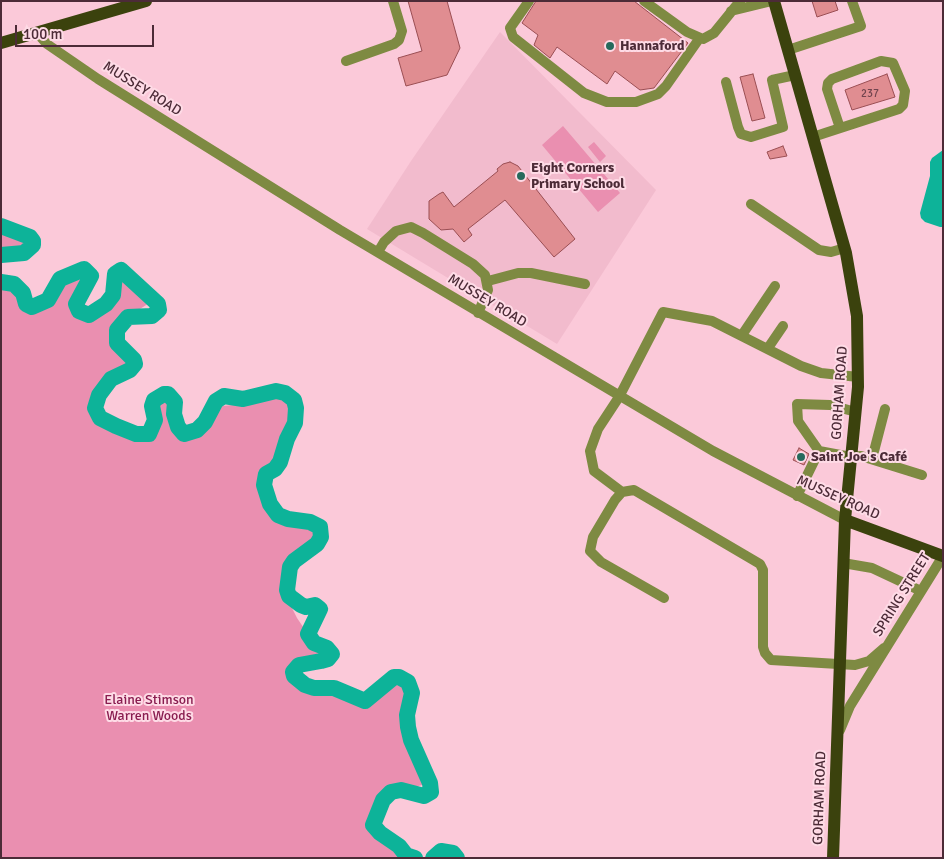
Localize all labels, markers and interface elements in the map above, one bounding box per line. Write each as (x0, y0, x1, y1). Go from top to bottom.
scale bar (18, 15, 156, 47)
text: 100 m (23, 25, 63, 43)
place label: Hannaford (620, 38, 685, 54)
marker: Hannaford (604, 40, 616, 52)
street label: MUSSEY ROAD (100, 58, 184, 120)
house number: 237 (861, 87, 879, 101)
place label: Eight Corners Primary School (531, 160, 625, 192)
marker: Eight Corners Primary School (515, 170, 527, 182)
street label: MUSSEY ROAD (444, 271, 530, 331)
street label: GORHAM ROAD (828, 346, 852, 440)
place label: Saint Joe's Café (811, 449, 907, 465)
marker: Saint Joe's Café (795, 451, 807, 463)
street label: MUSSEY ROAD (794, 472, 882, 524)
street label: SPRING STREET (870, 550, 934, 640)
park label: Elaine Stimson Warren Woods (104, 692, 194, 724)
street label: GORHAM ROAD (810, 751, 830, 845)

